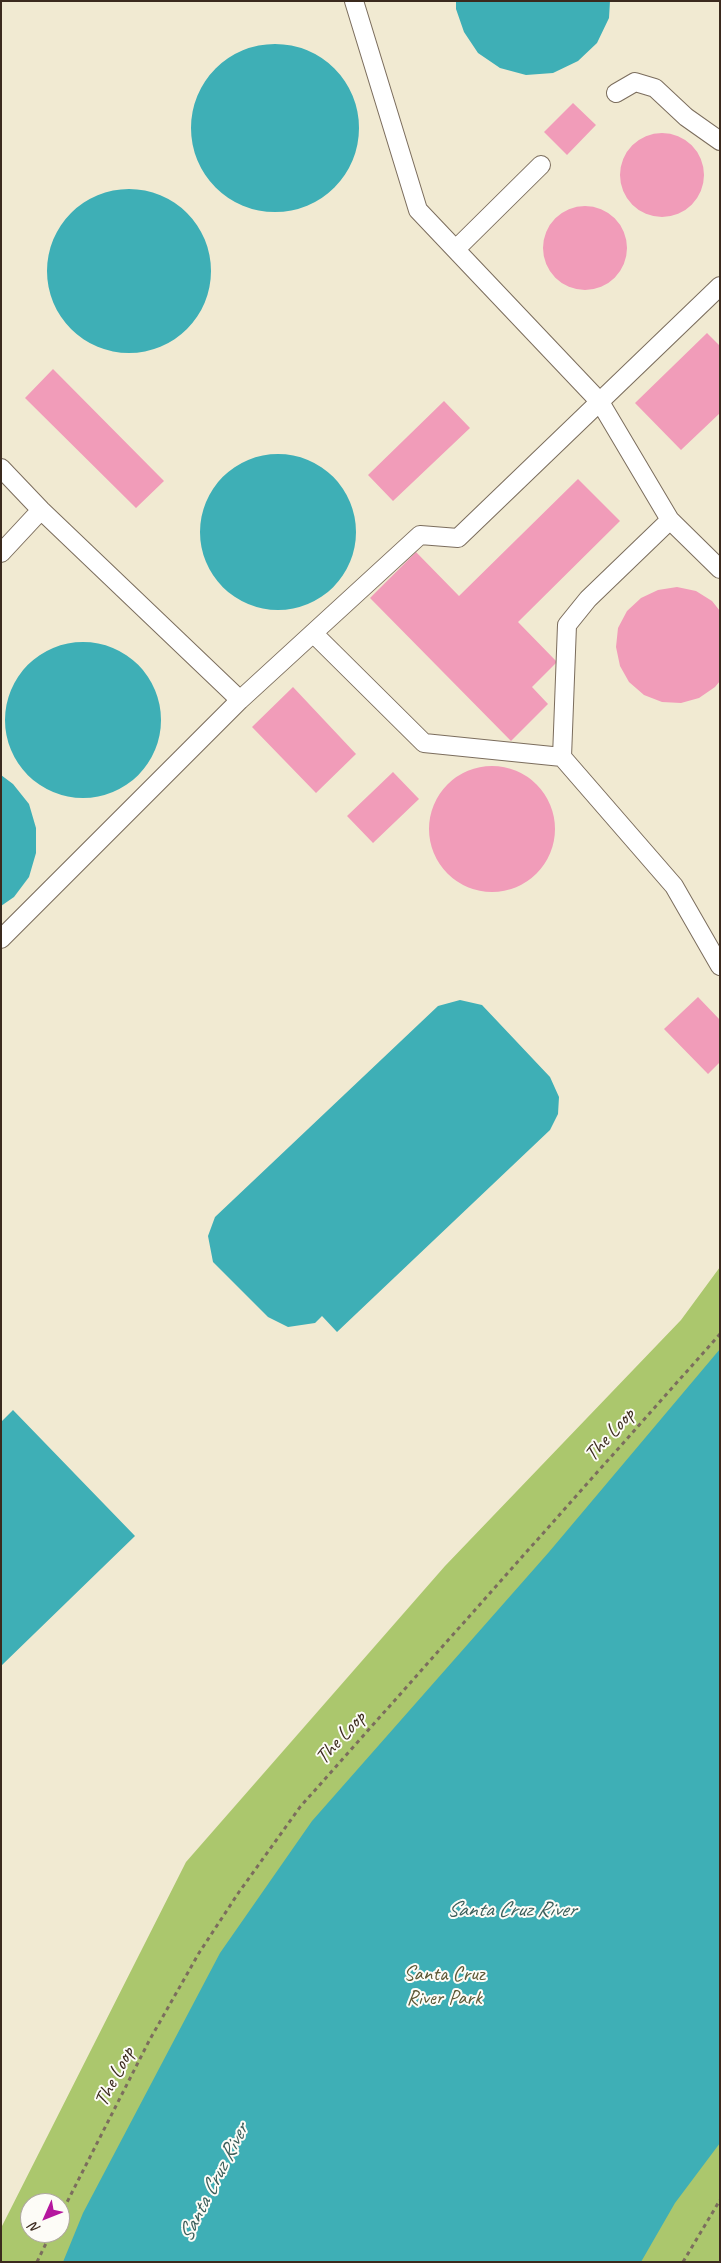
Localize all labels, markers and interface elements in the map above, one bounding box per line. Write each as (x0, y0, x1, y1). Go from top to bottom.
street label: The Loop (579, 1403, 641, 1467)
street label: The Loop (310, 1706, 372, 1770)
water label: Santa Cruz River (447, 1897, 575, 1923)
park label: Santa Cruz River Park (404, 1961, 484, 2011)
street label: The Loop (89, 2043, 141, 2111)
water label: Santa Cruz River (173, 2120, 255, 2246)
north arrow (20, 2193, 70, 2243)
text: N (25, 2219, 44, 2237)

